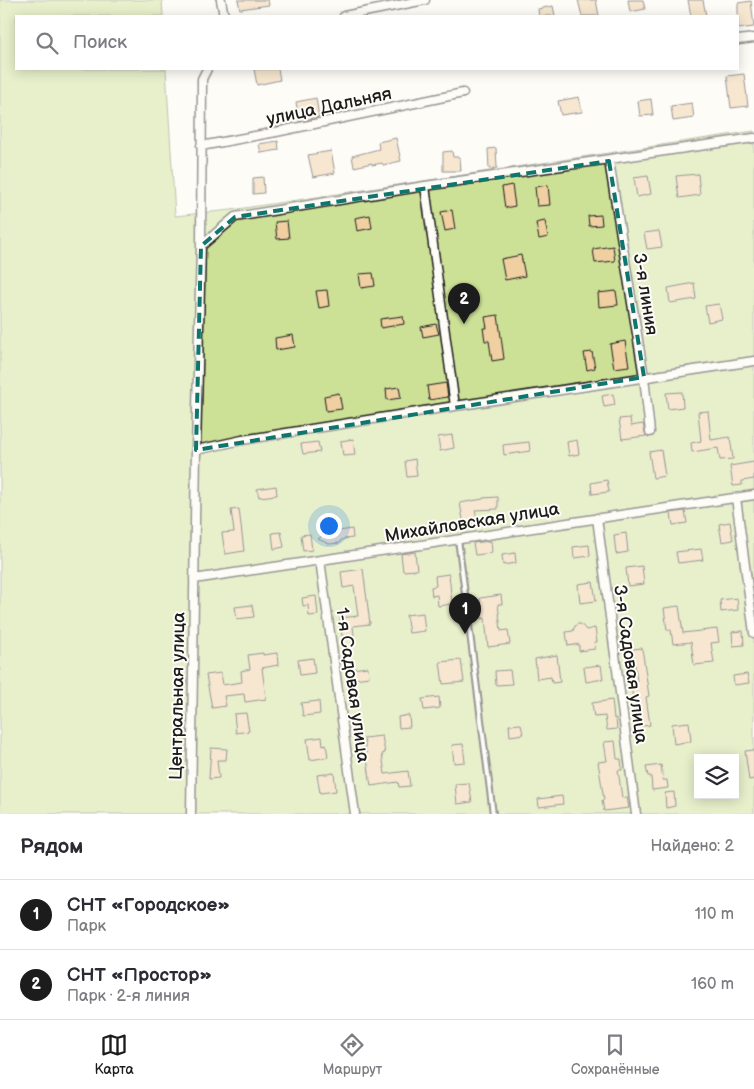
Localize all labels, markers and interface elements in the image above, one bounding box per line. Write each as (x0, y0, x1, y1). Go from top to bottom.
search box (15, 15, 739, 70)
icon: search (33, 29, 61, 57)
text: Поиск (73, 31, 127, 54)
street label: улица Дальняя (265, 83, 394, 130)
street label: 3-я линия (629, 251, 662, 337)
pin: 2 (448, 283, 480, 324)
street label: Михайловская улица (383, 498, 561, 547)
your location (316, 513, 342, 539)
street label: 3-я Садовая улица (609, 583, 652, 745)
pin: 1 (449, 593, 481, 634)
street label: 1-я Садовая улица (331, 606, 374, 764)
street label: Центральная улица (166, 612, 189, 780)
map controls (694, 754, 739, 799)
button: layers (694, 754, 739, 799)
text: Рядом (20, 834, 83, 859)
text: Найдено: 2 (650, 837, 734, 856)
text: СНТ «Городское» (67, 894, 230, 917)
text: 1 (33, 905, 39, 924)
text: 110 m (695, 905, 734, 924)
text: Парк (67, 917, 106, 936)
text: СНТ «Простор» (67, 964, 212, 987)
text: 2 (31, 975, 41, 994)
text: 160 m (691, 975, 734, 994)
text: Парк · 2-я линия (67, 987, 190, 1006)
tab: Карта (94, 1031, 134, 1078)
tab: Маршрут (323, 1031, 382, 1078)
tab: Сохранённые (571, 1031, 660, 1078)

